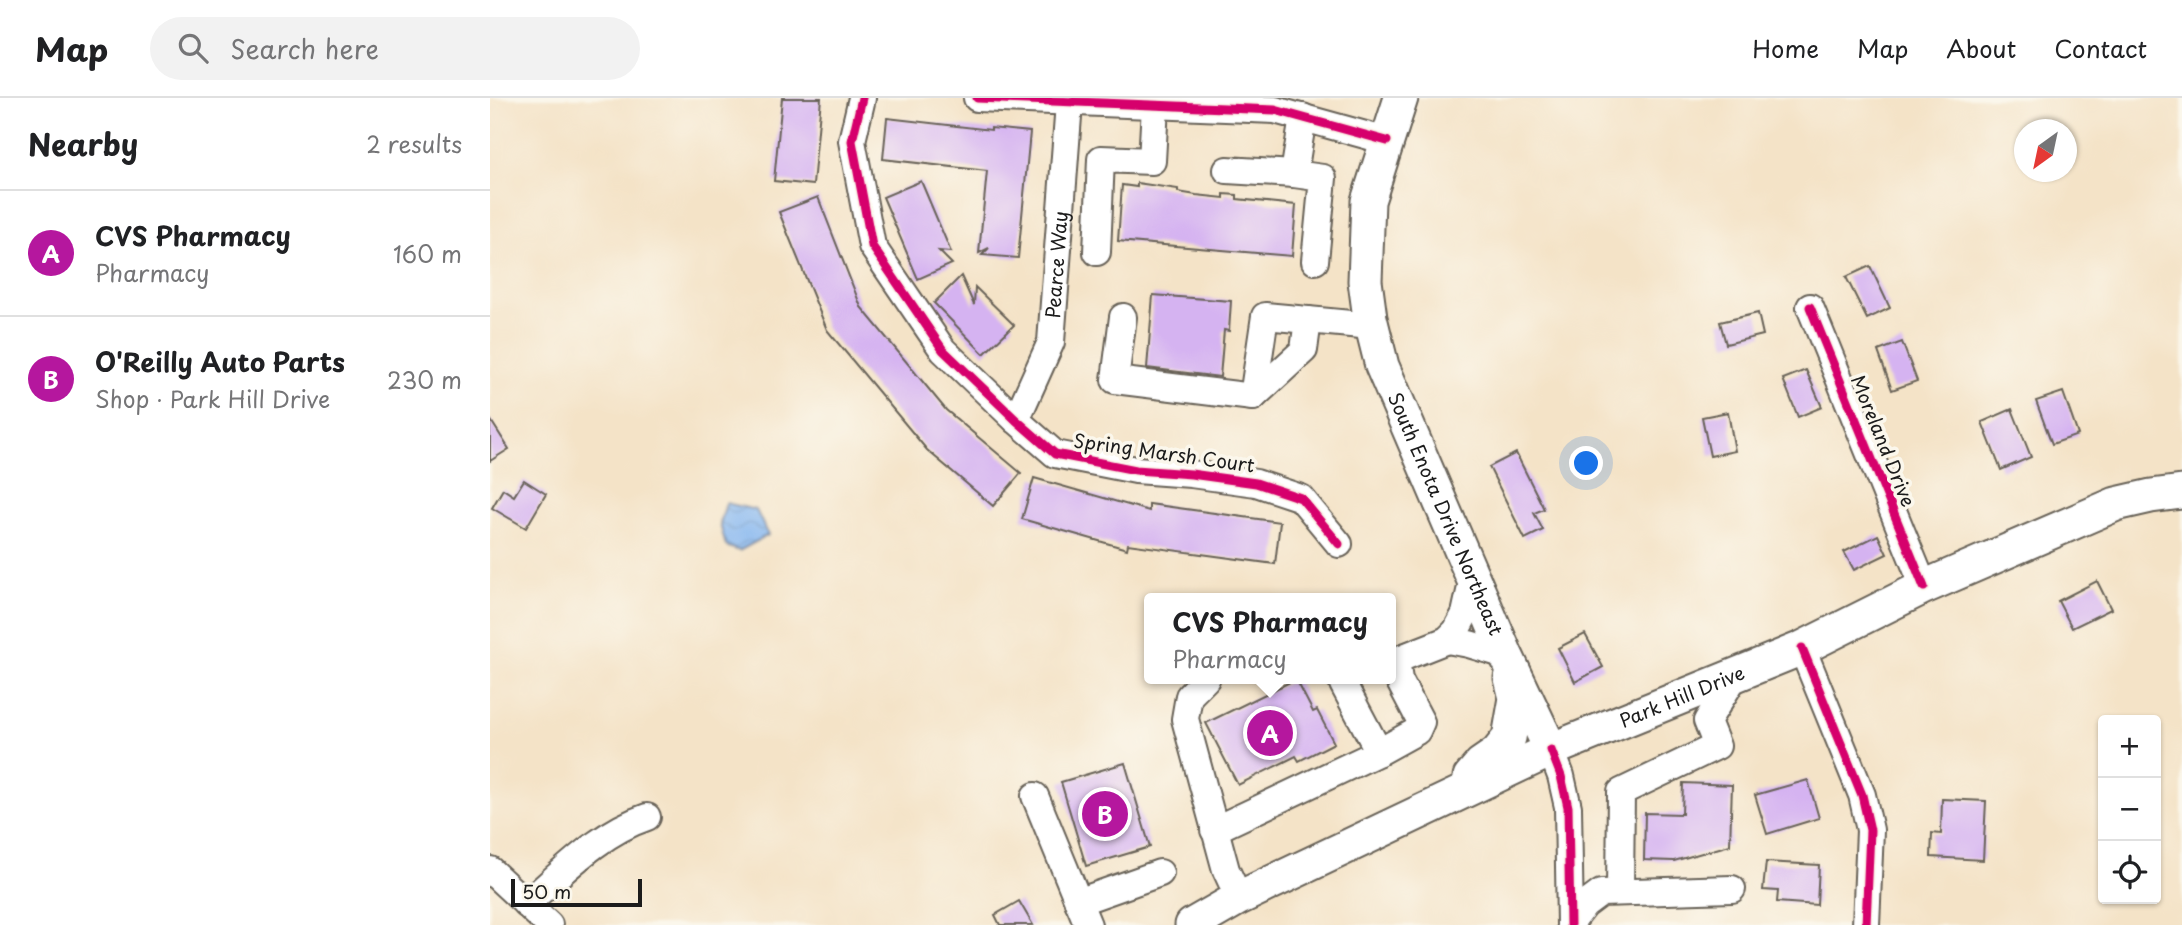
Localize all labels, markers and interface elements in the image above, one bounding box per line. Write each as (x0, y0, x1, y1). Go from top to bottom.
search box (150, 17, 640, 80)
text: Map (35, 23, 108, 73)
icon: search (174, 29, 212, 67)
text: Search here (230, 29, 379, 68)
text: Home (1752, 30, 1819, 66)
text: Map (1857, 30, 1908, 66)
text: About (1946, 30, 2016, 66)
text: Contact (2054, 30, 2147, 66)
north arrow (2014, 119, 2077, 182)
text: Nearby (28, 121, 138, 166)
text: 2 results (366, 126, 462, 161)
street label: Pearce Way (1038, 210, 1074, 319)
text: CVS Pharmacy (95, 216, 291, 255)
text: A (42, 236, 60, 271)
text: 160 m (393, 236, 462, 271)
text: Pharmacy (95, 255, 209, 290)
text: O'Reilly Auto Parts (95, 342, 345, 381)
text: B (43, 362, 59, 397)
text: 230 m (387, 362, 462, 397)
street label: Moreland Drive (1845, 371, 1923, 511)
text: Shop · Park Hill Drive (95, 381, 330, 416)
street label: South Enota Drive Northeast (1382, 388, 1511, 640)
street label: Spring Marsh Court (1072, 425, 1257, 479)
your location (1569, 446, 1603, 480)
popup (1144, 593, 1396, 684)
text: CVS Pharmacy (1172, 602, 1368, 641)
text: Pharmacy (1172, 641, 1287, 676)
street label: Park Hill Drive (1615, 658, 1748, 734)
pin: A (1247, 707, 1293, 759)
map controls (2098, 715, 2161, 904)
button: + (2098, 715, 2161, 778)
button: − (2098, 778, 2161, 841)
pin: B (1082, 788, 1128, 840)
button: locate (2098, 841, 2161, 904)
scale bar (511, 876, 642, 908)
text: 50 m (522, 877, 571, 905)

